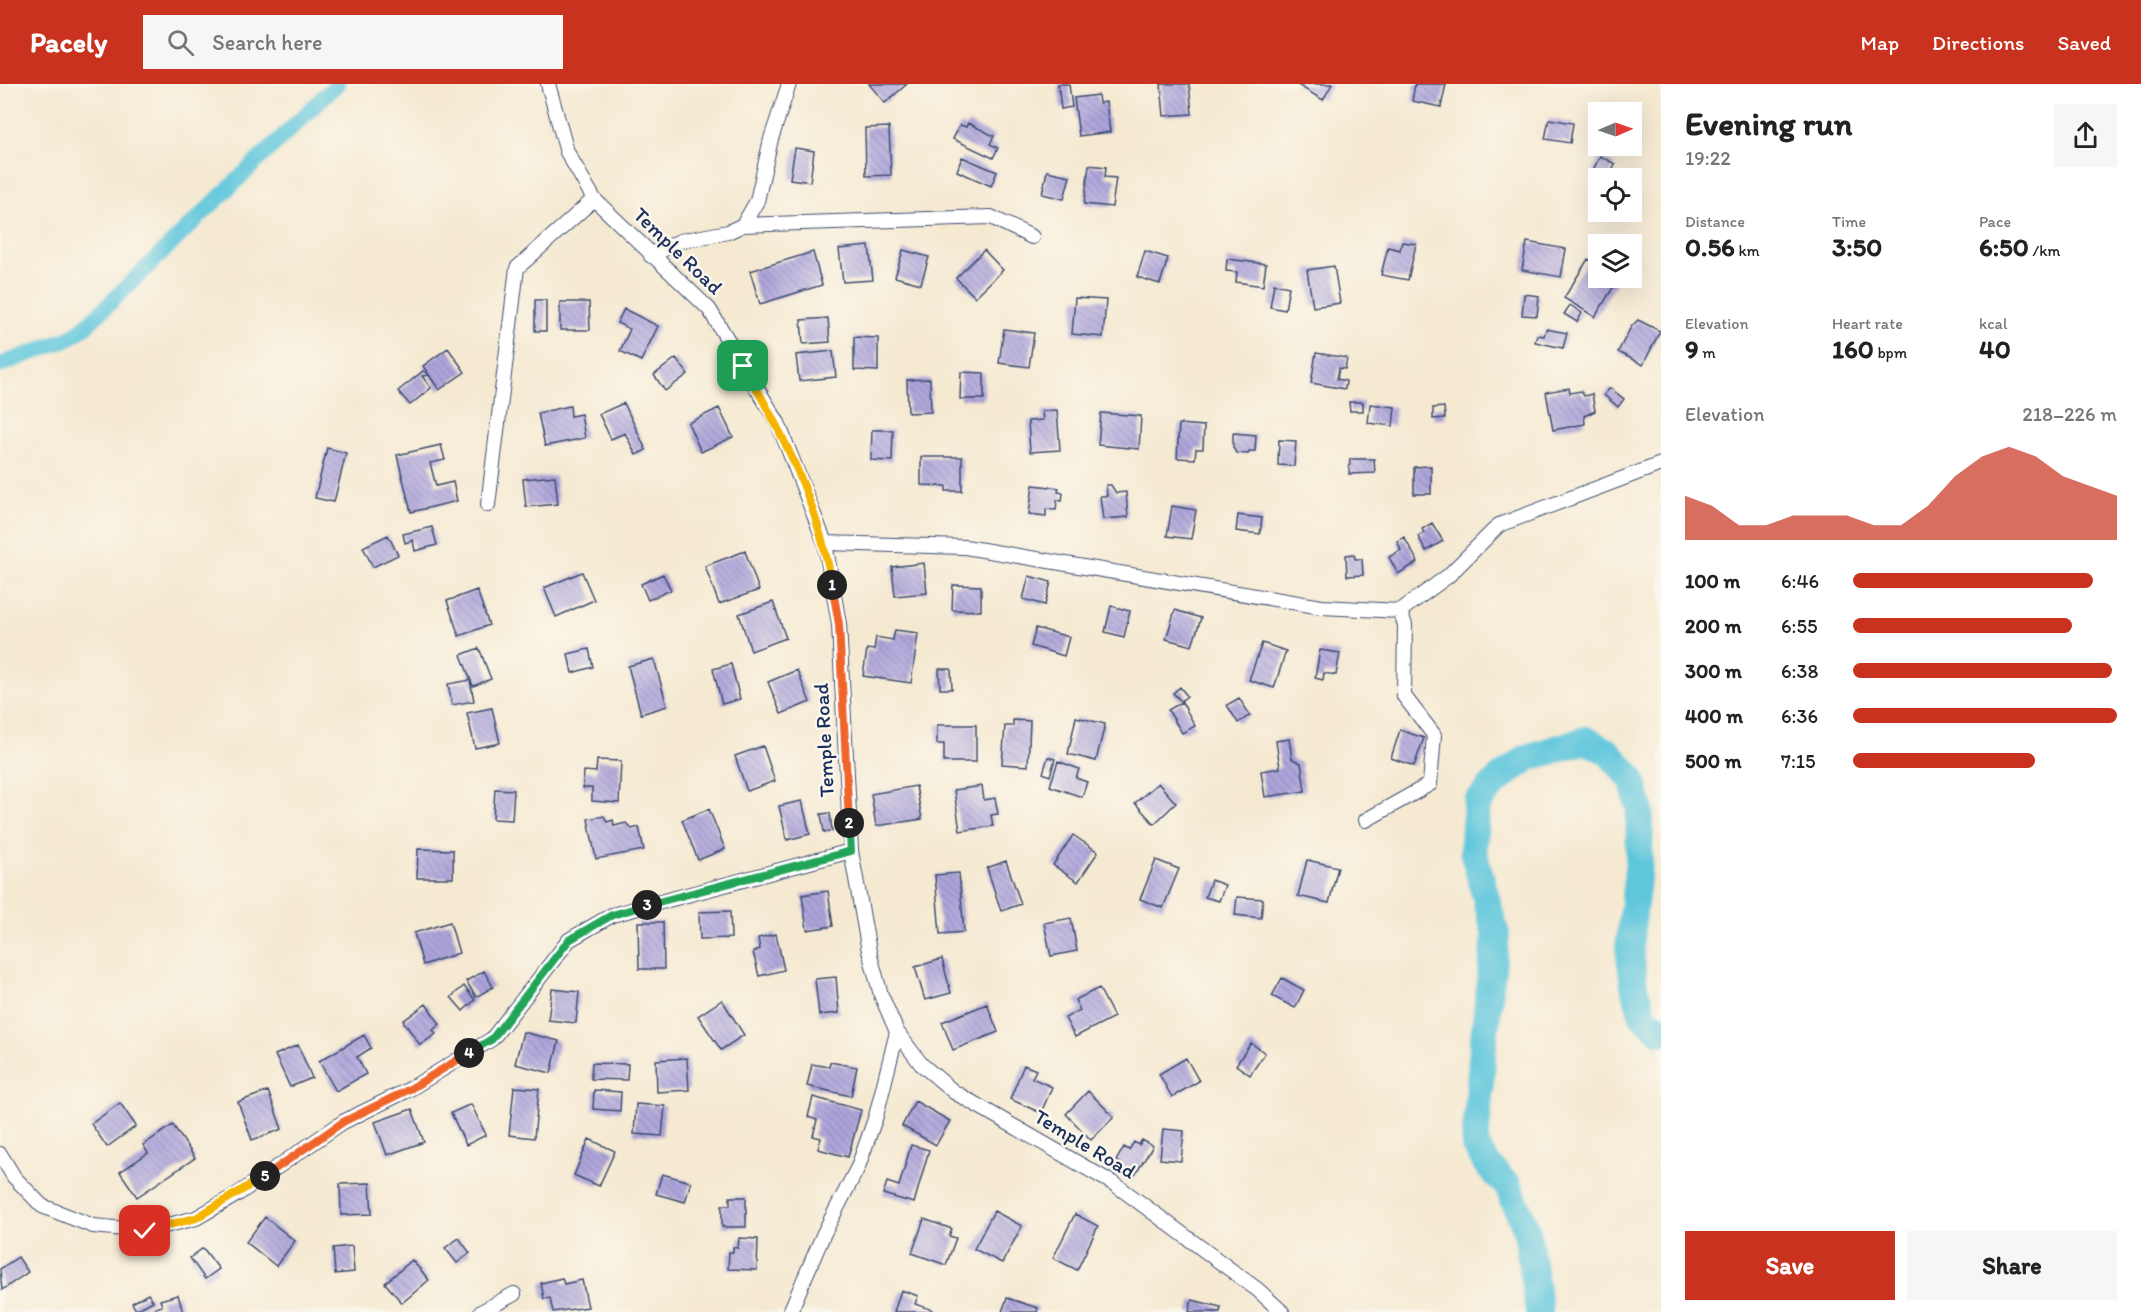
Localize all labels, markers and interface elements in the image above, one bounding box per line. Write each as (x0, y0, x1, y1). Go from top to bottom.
search box (143, 15, 563, 69)
text: Pacely (30, 25, 107, 59)
icon: search (164, 26, 197, 59)
text: Search here (212, 29, 323, 56)
text: Map (1861, 30, 1899, 55)
text: Directions (1932, 30, 2024, 55)
text: Saved (2057, 30, 2111, 55)
north arrow (1588, 102, 1642, 156)
map controls (1588, 102, 1642, 288)
text: Evening run (1685, 104, 1852, 143)
button: share (2054, 104, 2117, 167)
text: 19:22 (1685, 146, 1731, 170)
button: locate (1588, 168, 1642, 222)
street label: Temple Road (629, 202, 728, 300)
text: Distance (1685, 212, 1745, 231)
text: Time (1832, 212, 1866, 231)
text: Pace (1979, 212, 2011, 231)
text: 0.56 (1685, 231, 1735, 263)
text: 3:50 (1832, 231, 1882, 263)
text: 6:50 (1979, 231, 2029, 263)
button: layers (1588, 234, 1642, 288)
text: km (1735, 241, 1760, 260)
text: /km (2029, 241, 2060, 260)
text: Elevation (1685, 314, 1749, 333)
text: Heart rate (1832, 314, 1903, 333)
text: kcal (1979, 314, 2007, 333)
text: 9 (1685, 333, 1699, 365)
text: 160 (1832, 333, 1874, 365)
text: 40 (1979, 333, 2011, 365)
pin (717, 340, 768, 391)
text: m (1699, 343, 1716, 362)
text: bpm (1874, 343, 1907, 362)
icon: arrive (726, 349, 759, 382)
text: Elevation (1685, 402, 1764, 426)
text: 218–226 m (2022, 402, 2117, 426)
text: 100 m (1685, 569, 1740, 593)
text: 6:46 (1781, 569, 1819, 593)
pin: 1 (817, 570, 847, 600)
text: 1 (828, 575, 836, 594)
text: 200 m (1685, 614, 1741, 638)
text: 6:55 (1781, 614, 1817, 638)
text: 300 m (1685, 659, 1742, 683)
text: 6:38 (1781, 659, 1818, 683)
street label: Temple Road (808, 682, 839, 798)
text: 400 m (1685, 704, 1743, 728)
text: 6:36 (1781, 704, 1818, 728)
text: 500 m (1685, 749, 1741, 773)
text: 7:15 (1781, 749, 1816, 773)
pin: 2 (834, 808, 864, 838)
text: 2 (845, 813, 853, 832)
pin: 3 (632, 890, 662, 920)
text: 3 (643, 895, 651, 914)
pin: 4 (454, 1038, 484, 1068)
text: 4 (464, 1043, 474, 1062)
street label: Temple Road (1030, 1103, 1141, 1184)
pin: 5 (250, 1161, 280, 1191)
text: 5 (261, 1166, 269, 1185)
pin (119, 1205, 170, 1256)
icon: check (128, 1214, 161, 1247)
button: Save (1685, 1231, 1895, 1300)
button: Share (1907, 1231, 2117, 1300)

